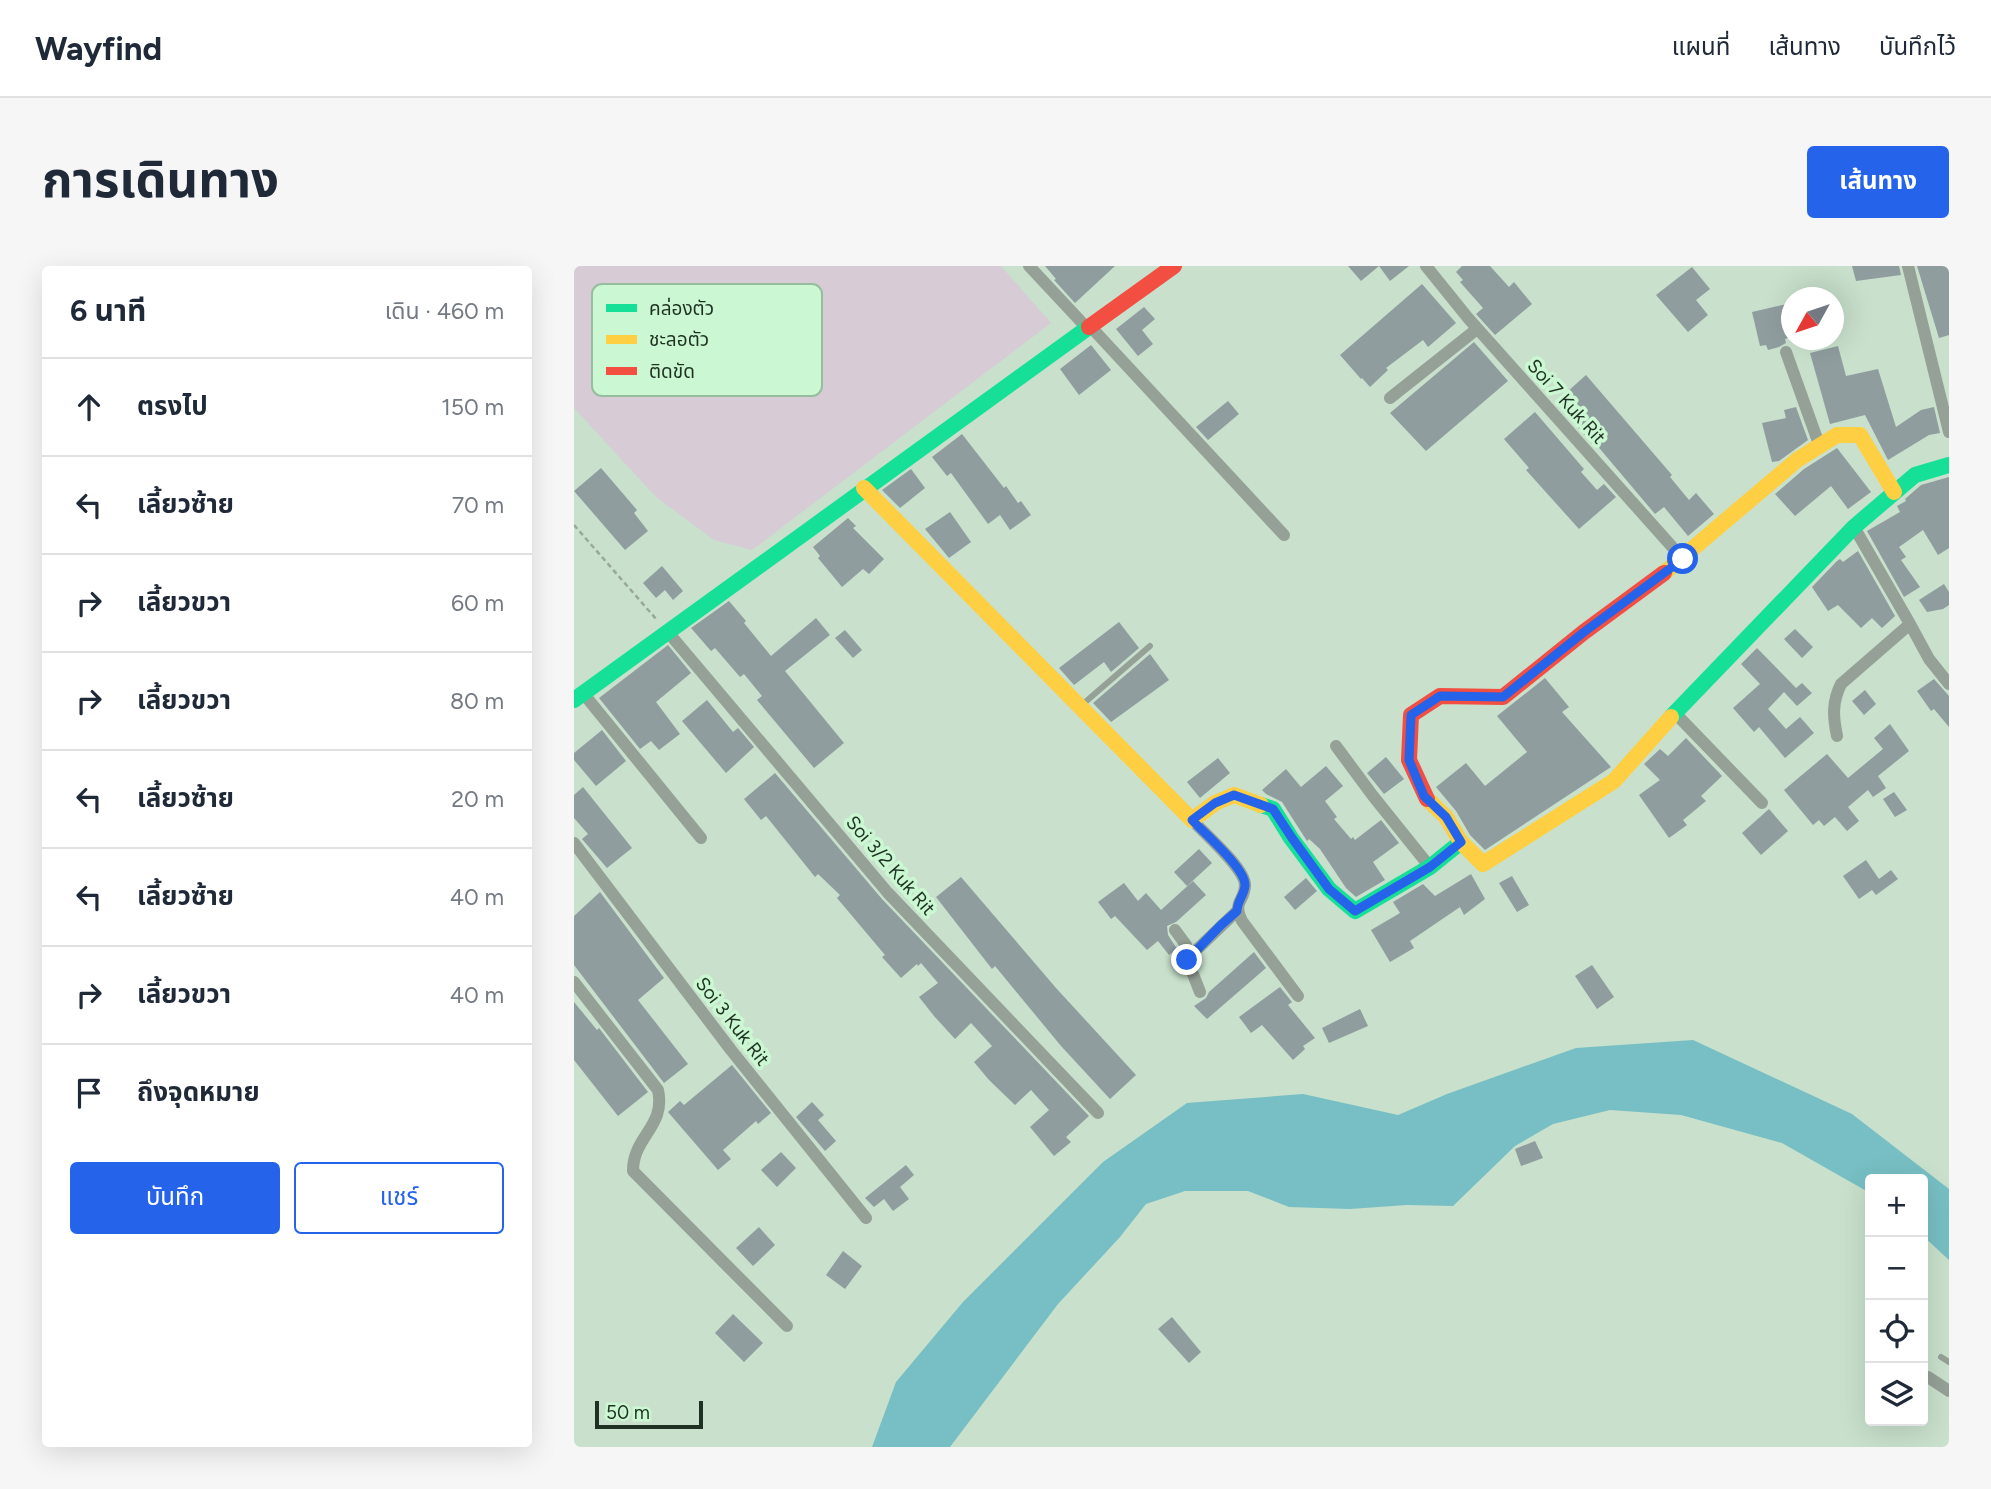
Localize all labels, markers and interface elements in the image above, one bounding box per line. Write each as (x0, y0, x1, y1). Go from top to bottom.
text: Wayfind (35, 29, 162, 68)
text: แผนที่ (1672, 32, 1730, 61)
text: เส้นทาง (1768, 32, 1841, 61)
text: บันทึกไว้ (1879, 32, 1956, 61)
button: เส้นทาง (1807, 146, 1949, 218)
text: การเดินทาง (42, 150, 279, 209)
legend (592, 284, 822, 396)
north arrow (1781, 287, 1844, 350)
text: 6 นาที (70, 292, 146, 329)
text: เดิน · 460 m (385, 297, 504, 325)
text: คล่องตัว (649, 297, 714, 320)
text: ชะลอตัว (649, 328, 709, 351)
street label: Soi 7 Kuk Rit (1523, 354, 1611, 449)
text: ติดขัด (649, 360, 695, 383)
icon: ahead (70, 388, 108, 426)
text: ตรงไป (137, 390, 208, 422)
text: 150 m (441, 393, 504, 421)
icon: left (70, 486, 108, 524)
text: เลี้ยวซ้าย (137, 488, 234, 520)
text: 70 m (452, 491, 504, 519)
route start (1667, 543, 1698, 574)
icon: right (70, 584, 108, 622)
text: เลี้ยวขวา (137, 586, 231, 618)
text: 60 m (451, 589, 504, 617)
icon: right (70, 682, 108, 720)
text: เลี้ยวขวา (137, 684, 231, 716)
text: 80 m (450, 687, 504, 715)
icon: left (70, 780, 108, 818)
text: เลี้ยวซ้าย (137, 782, 234, 814)
text: 20 m (451, 785, 504, 813)
street label: Soi 3/2 Kuk Rit (841, 811, 940, 920)
icon: left (70, 878, 108, 916)
text: เลี้ยวซ้าย (137, 880, 234, 912)
text: 40 m (450, 883, 504, 911)
route end (1171, 944, 1202, 975)
street label: Soi 3 Kuk Rit (691, 972, 774, 1070)
icon: right (70, 976, 108, 1014)
text: เลี้ยวขวา (137, 978, 231, 1010)
text: 40 m (450, 981, 504, 1009)
icon: arrive (70, 1074, 108, 1112)
text: ถึงจุดหมาย (137, 1076, 260, 1108)
button: บันทึก (70, 1162, 280, 1234)
button: แชร์ (294, 1162, 504, 1234)
map controls (1865, 1174, 1928, 1426)
button: + (1865, 1174, 1928, 1237)
button: − (1865, 1237, 1928, 1300)
button: locate (1865, 1300, 1928, 1363)
button: layers (1865, 1363, 1928, 1426)
scale bar (595, 1398, 704, 1430)
text: 50 m (606, 1401, 650, 1424)

